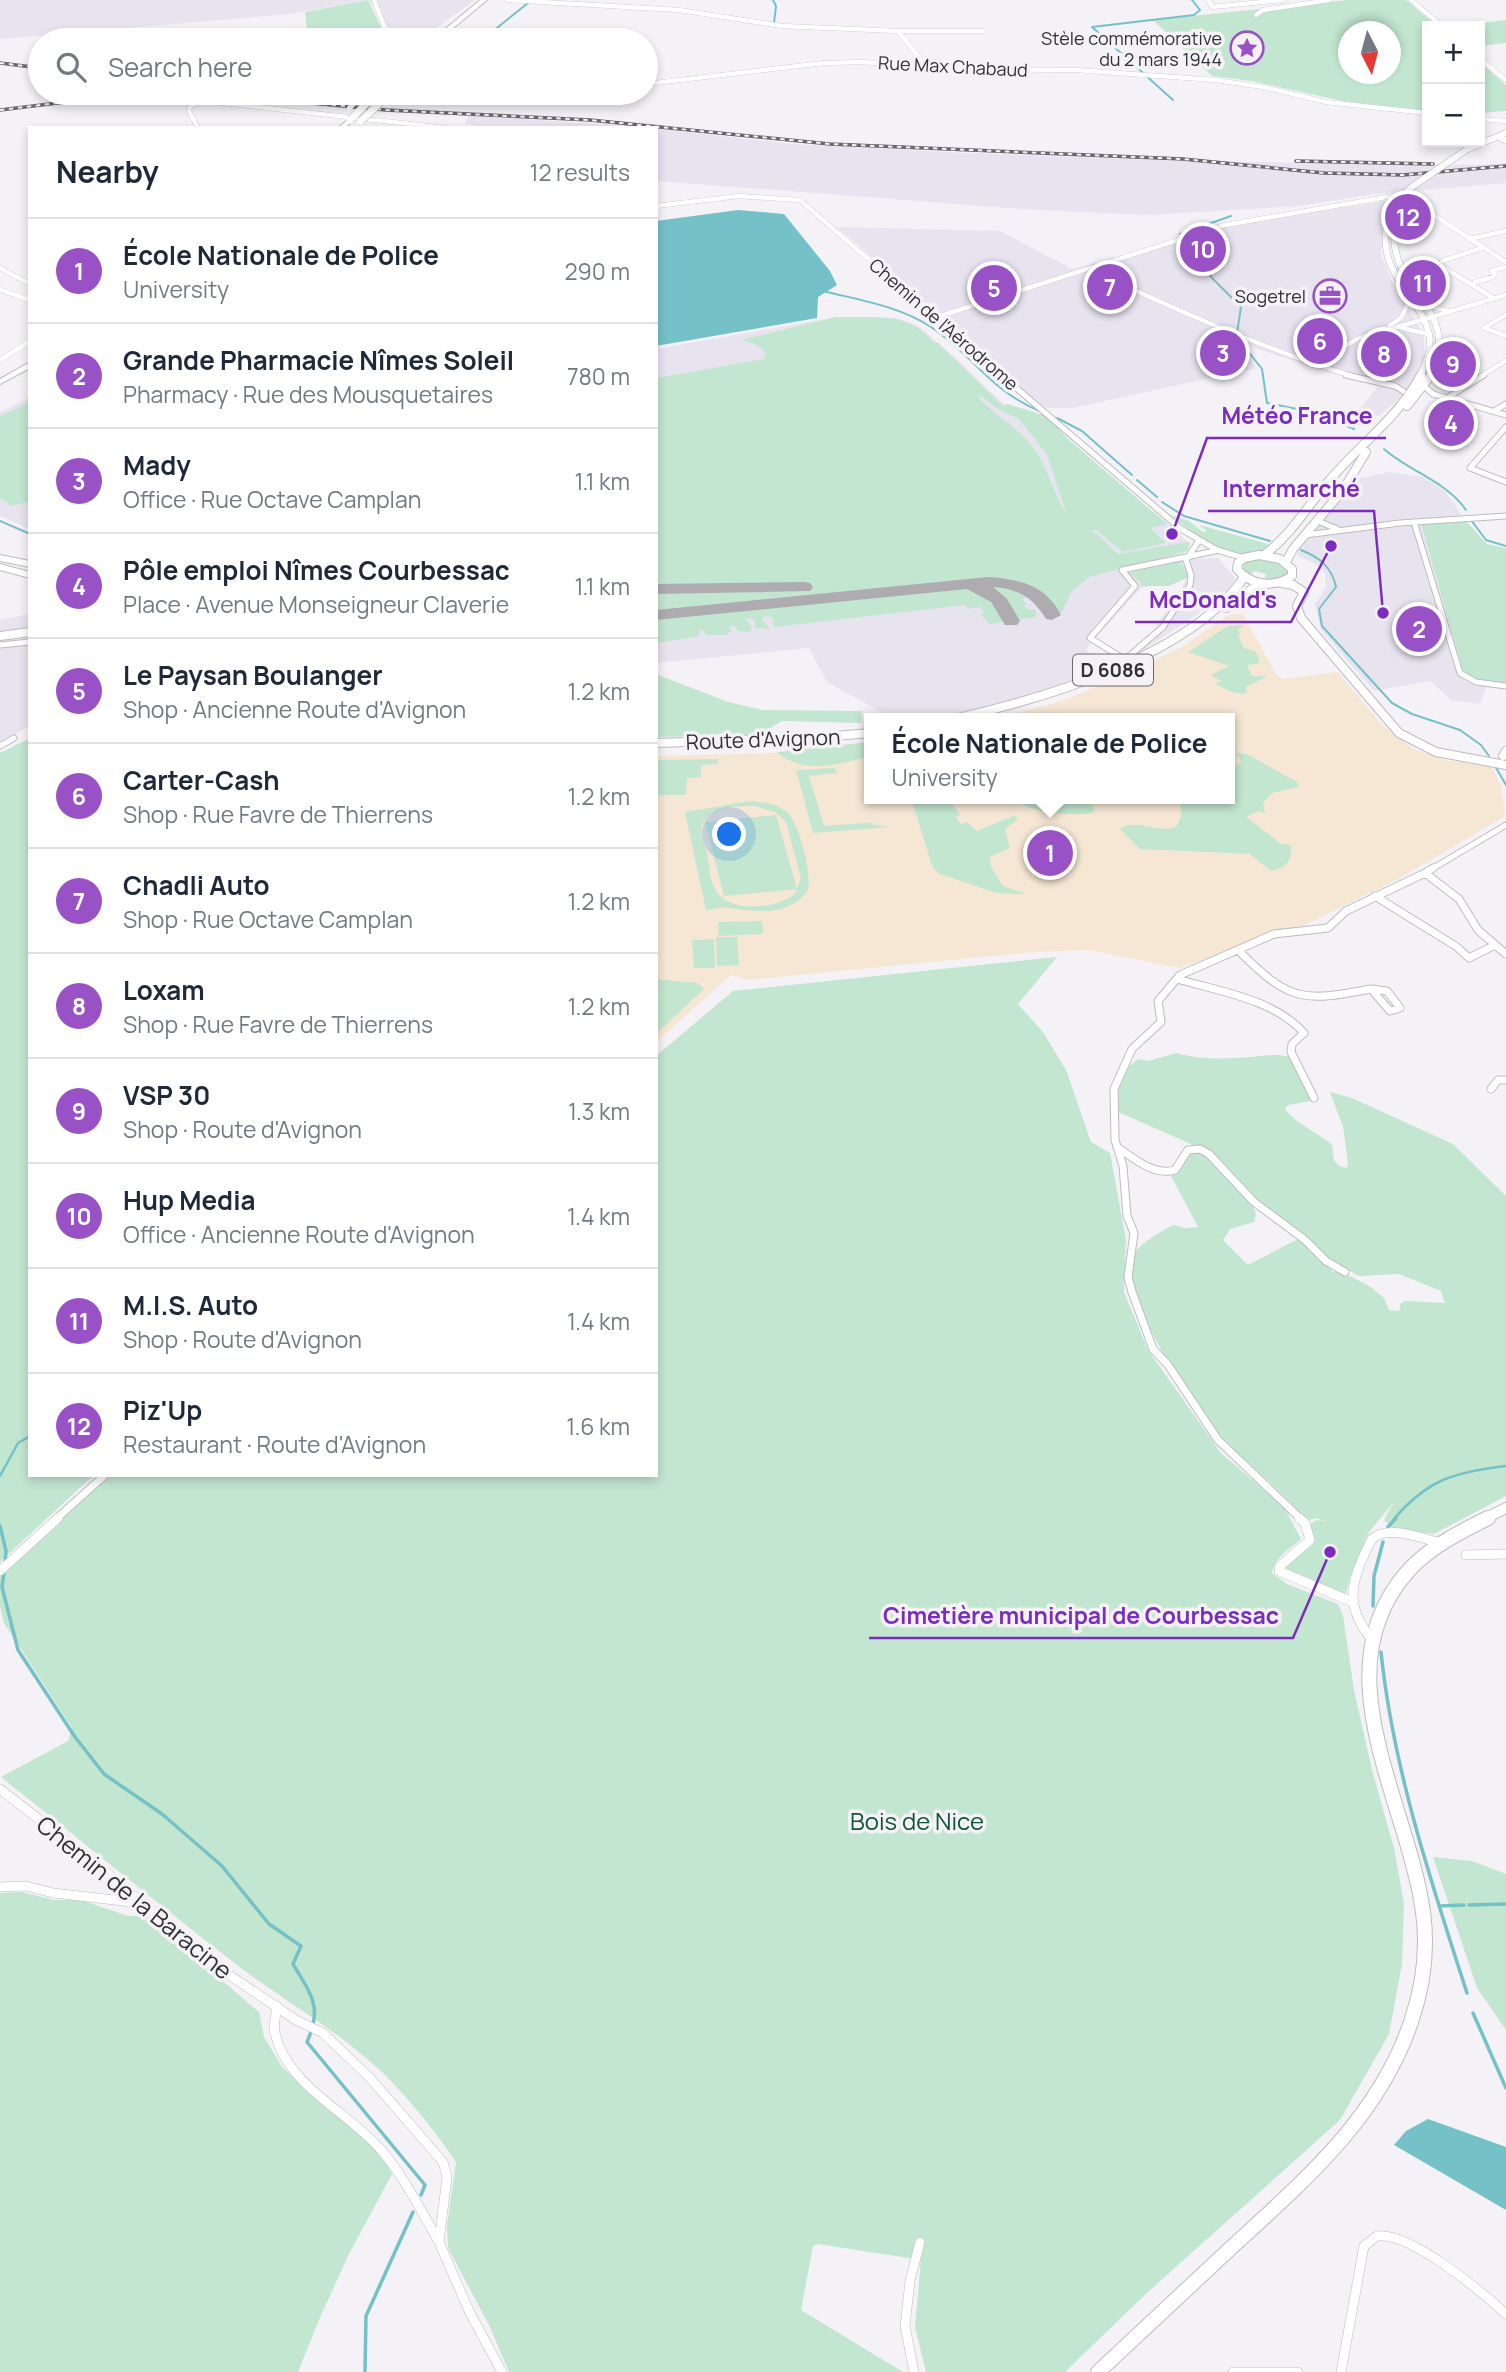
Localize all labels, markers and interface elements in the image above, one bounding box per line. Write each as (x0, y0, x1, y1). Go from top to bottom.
north arrow (1338, 21, 1401, 84)
map controls (1422, 21, 1485, 147)
button: + (1422, 21, 1485, 84)
place label: Stèle commémorative du 2 mars 1944 (1041, 26, 1222, 71)
search box (28, 28, 658, 105)
place icon: Stèle commémorative du 2 mars 1944 (1228, 29, 1266, 67)
icon: search (52, 48, 90, 86)
text: Search here (108, 49, 253, 85)
street label: Rue Max Chabaud (877, 50, 1029, 82)
button: − (1422, 84, 1485, 147)
text: Nearby (56, 151, 159, 192)
text: 12 results (529, 156, 630, 188)
pin: 12 (1385, 191, 1431, 243)
pin: 10 (1180, 223, 1226, 275)
text: École Nationale de Police (123, 237, 439, 273)
street label: Chemin de l'Aérodrome (864, 253, 1024, 395)
text: 1 (74, 255, 84, 287)
text: 290 m (564, 255, 630, 287)
pin: 11 (1400, 257, 1446, 309)
pin: 7 (1087, 261, 1133, 313)
pin: 5 (971, 262, 1017, 314)
text: University (123, 273, 229, 305)
office icon: Sogetrel (1311, 277, 1349, 315)
place label: Sogetrel (1235, 284, 1306, 308)
pin: 6 (1297, 315, 1343, 367)
pin: 3 (1200, 327, 1246, 379)
pin: 8 (1361, 328, 1407, 380)
pin: 9 (1430, 338, 1476, 390)
text: Grande Pharmacie Nîmes Soleil (123, 342, 514, 378)
text: 2 (72, 360, 86, 392)
text: 780 m (567, 360, 630, 392)
text: Pharmacy · Rue des Mousquetaires (123, 378, 493, 410)
callout: Météo France (1207, 394, 1386, 438)
pin: 4 (1428, 397, 1474, 449)
text: Météo France (1221, 399, 1373, 431)
text: Mady (123, 447, 191, 483)
text: 3 (72, 465, 86, 497)
text: 1.1 km (574, 465, 630, 497)
callout: Intermarché (1208, 467, 1374, 511)
text: Intermarché (1222, 472, 1360, 504)
text: Office · Rue Octave Camplan (123, 483, 421, 515)
text: Pôle emploi Nîmes Courbessac (123, 552, 510, 588)
text: 4 (72, 570, 86, 602)
text: 1.1 km (574, 570, 630, 602)
callout: McDonald's (1135, 578, 1291, 622)
text: McDonald's (1149, 583, 1277, 615)
text: Place · Avenue Monseigneur Claverie (123, 588, 509, 620)
pin: 2 (1396, 603, 1442, 655)
road number: D 6086 (1073, 654, 1153, 685)
text: Le Paysan Boulanger (123, 657, 383, 693)
text: 5 (72, 675, 86, 707)
text: 1.2 km (567, 675, 630, 707)
text: Shop · Ancienne Route d'Avignon (123, 693, 466, 725)
popup (864, 713, 1235, 804)
street label: Route d'Avignon (685, 722, 841, 756)
text: École Nationale de Police (892, 725, 1207, 761)
text: University (892, 761, 998, 793)
text: Carter-Cash (123, 762, 280, 798)
text: 6 (72, 780, 86, 812)
text: 1.2 km (567, 780, 630, 812)
text: Shop · Rue Favre de Thierrens (123, 798, 433, 830)
your location (712, 817, 746, 851)
pin: 1 (1027, 827, 1073, 879)
text: Chadli Auto (123, 867, 270, 903)
text: 7 (73, 885, 85, 917)
text: 1.2 km (567, 885, 630, 917)
text: Shop · Rue Octave Camplan (123, 903, 413, 935)
text: Loxam (123, 972, 205, 1008)
text: 8 (72, 990, 86, 1022)
text: 1.2 km (567, 990, 630, 1022)
text: Shop · Rue Favre de Thierrens (123, 1008, 433, 1040)
text: VSP 30 (123, 1077, 210, 1113)
text: 9 (72, 1095, 86, 1127)
text: 1.3 km (568, 1095, 630, 1127)
text: Shop · Route d'Avignon (123, 1113, 362, 1145)
text: Hup Media (123, 1182, 255, 1218)
text: 10 (66, 1200, 92, 1232)
text: 1.4 km (567, 1200, 630, 1232)
text: Office · Ancienne Route d'Avignon (123, 1218, 475, 1250)
text: M.I.S. Auto (123, 1287, 258, 1323)
text: 11 (69, 1305, 89, 1337)
text: 1.4 km (567, 1305, 630, 1337)
text: Shop · Route d'Avignon (123, 1323, 362, 1355)
text: Piz'Up (123, 1392, 202, 1428)
text: 12 (67, 1410, 91, 1442)
text: 1.6 km (566, 1410, 630, 1442)
text: Restaurant · Route d'Avignon (123, 1428, 426, 1460)
callout: Cimetière municipal de Courbessac (869, 1594, 1293, 1638)
text: Cimetière municipal de Courbessac (883, 1599, 1279, 1631)
park label: Bois de Nice (850, 1804, 984, 1837)
street label: Chemin de la Baracine (30, 1808, 240, 1986)

